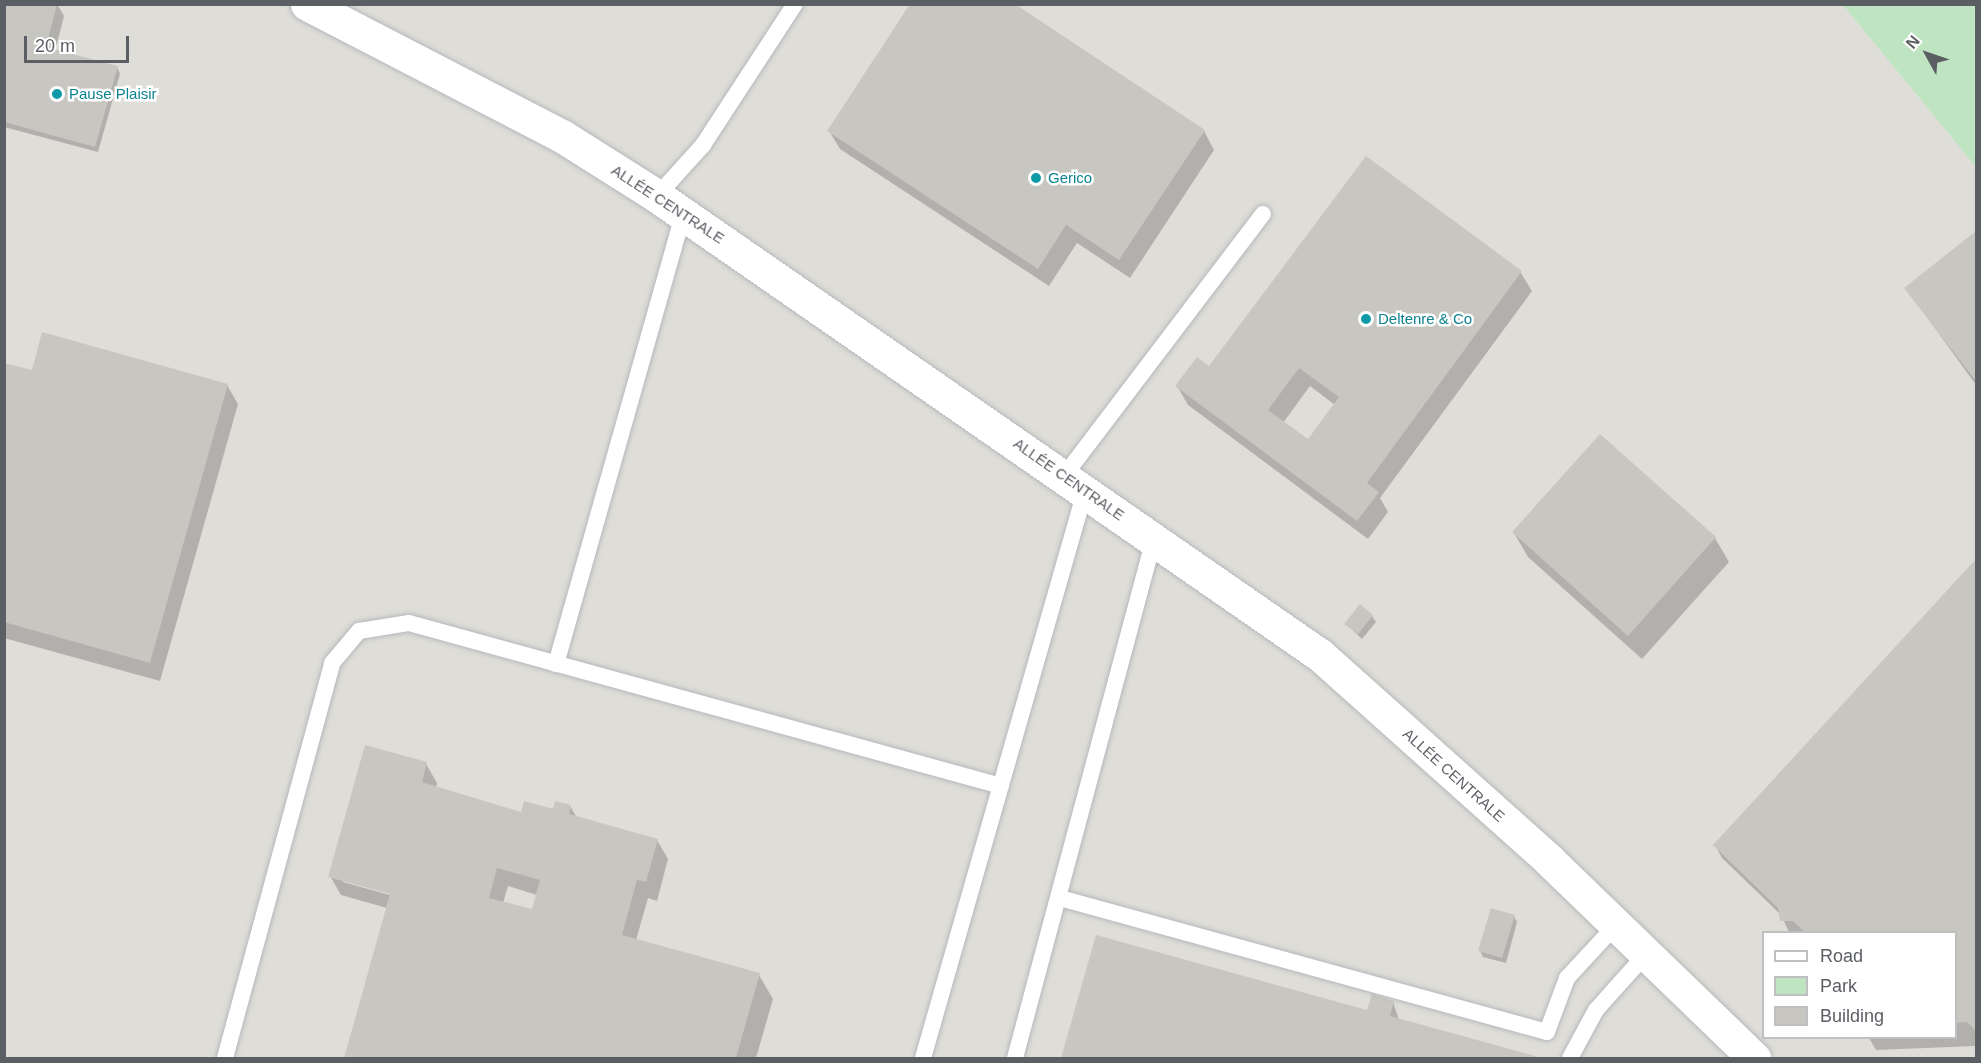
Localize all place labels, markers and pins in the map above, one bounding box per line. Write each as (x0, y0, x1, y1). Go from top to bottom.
place label: Pause Plaisir (69, 85, 157, 103)
marker: Pause Plaisir (50, 87, 64, 101)
place label: Gerico (1048, 169, 1092, 187)
marker: Gerico (1029, 171, 1043, 185)
place label: Deltenre & Co (1378, 310, 1472, 328)
marker: Deltenre & Co (1359, 312, 1373, 326)

